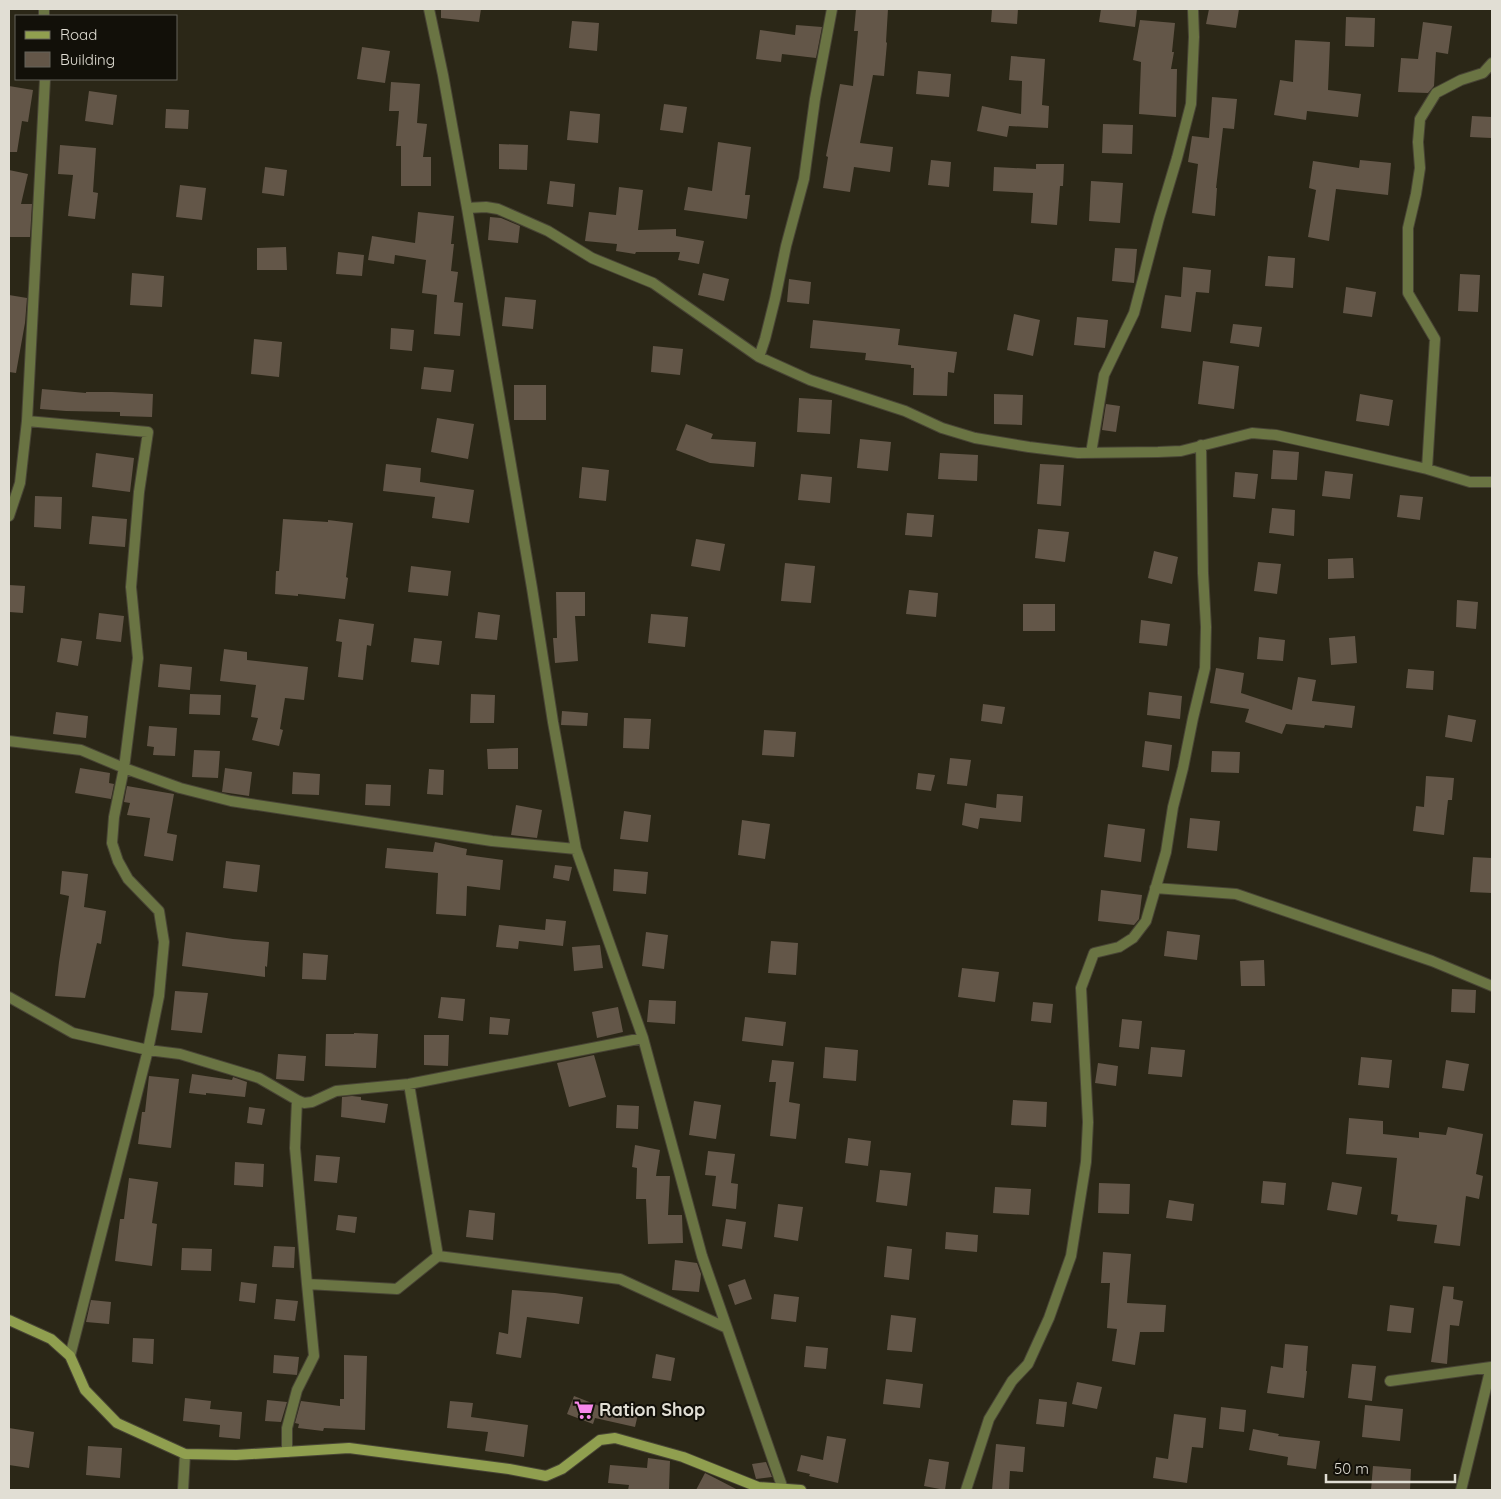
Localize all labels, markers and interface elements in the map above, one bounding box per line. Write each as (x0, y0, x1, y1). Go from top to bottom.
legend (15, 15, 178, 80)
text: Road (60, 25, 97, 44)
text: Building (60, 50, 115, 69)
place label: Ration Shop (599, 1398, 705, 1421)
supermarket icon: Ration Shop (573, 1399, 595, 1421)
scale bar (1326, 1452, 1455, 1484)
text: 50 m (1334, 1459, 1369, 1478)

